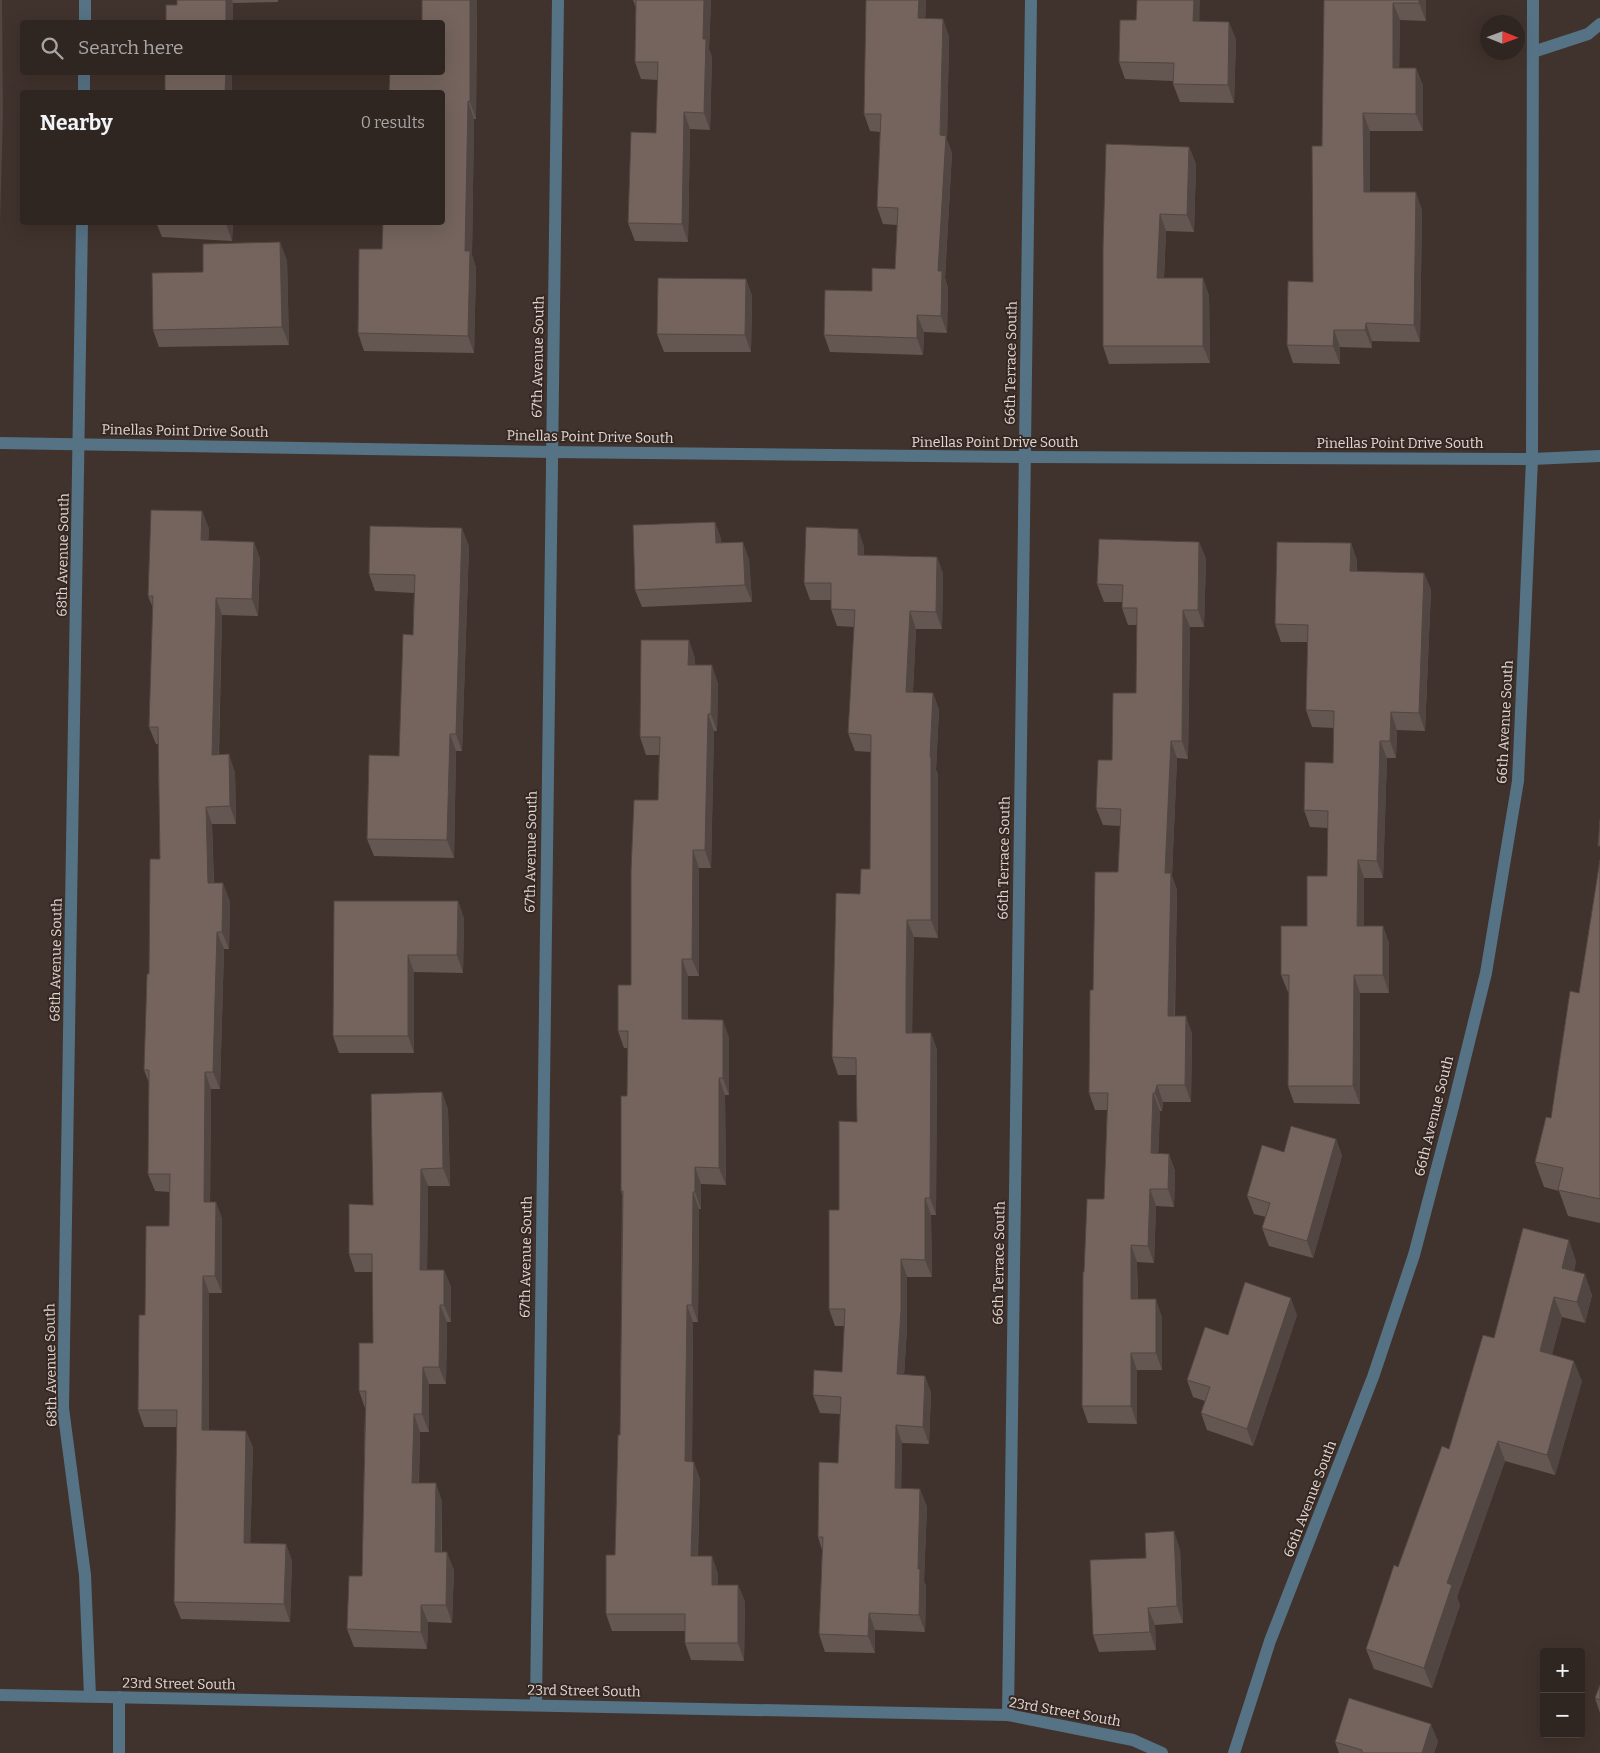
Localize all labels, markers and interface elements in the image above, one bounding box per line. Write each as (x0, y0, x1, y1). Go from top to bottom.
north arrow (1480, 15, 1525, 60)
search box (20, 20, 445, 75)
icon: search (38, 34, 66, 62)
text: Search here (78, 36, 183, 59)
text: Nearby (40, 110, 113, 136)
text: 0 results (361, 113, 425, 132)
street label: 67th Avenue South (528, 296, 548, 418)
street label: 66th Terrace South (1001, 301, 1021, 425)
street label: Pinellas Point Drive South (101, 421, 269, 441)
street label: Pinellas Point Drive South (506, 427, 674, 447)
street label: Pinellas Point Drive South (912, 434, 1079, 451)
street label: Pinellas Point Drive South (1317, 435, 1484, 452)
street label: 68th Avenue South (53, 493, 73, 617)
street label: 66th Avenue South (1493, 660, 1517, 784)
street label: 67th Avenue South (521, 791, 541, 913)
street label: 66th Terrace South (994, 796, 1014, 920)
street label: 68th Avenue South (46, 898, 66, 1022)
street label: 66th Avenue South (1411, 1054, 1457, 1178)
street label: 67th Avenue South (516, 1196, 536, 1318)
street label: 66th Terrace South (989, 1201, 1009, 1325)
street label: 68th Avenue South (41, 1303, 61, 1427)
street label: 66th Avenue South (1280, 1438, 1340, 1560)
map controls (1540, 1648, 1585, 1738)
button: + (1540, 1648, 1585, 1693)
street label: 23rd Street South (122, 1675, 236, 1693)
street label: 23rd Street South (527, 1682, 641, 1700)
button: − (1540, 1693, 1585, 1738)
street label: 23rd Street South (1008, 1694, 1122, 1730)

